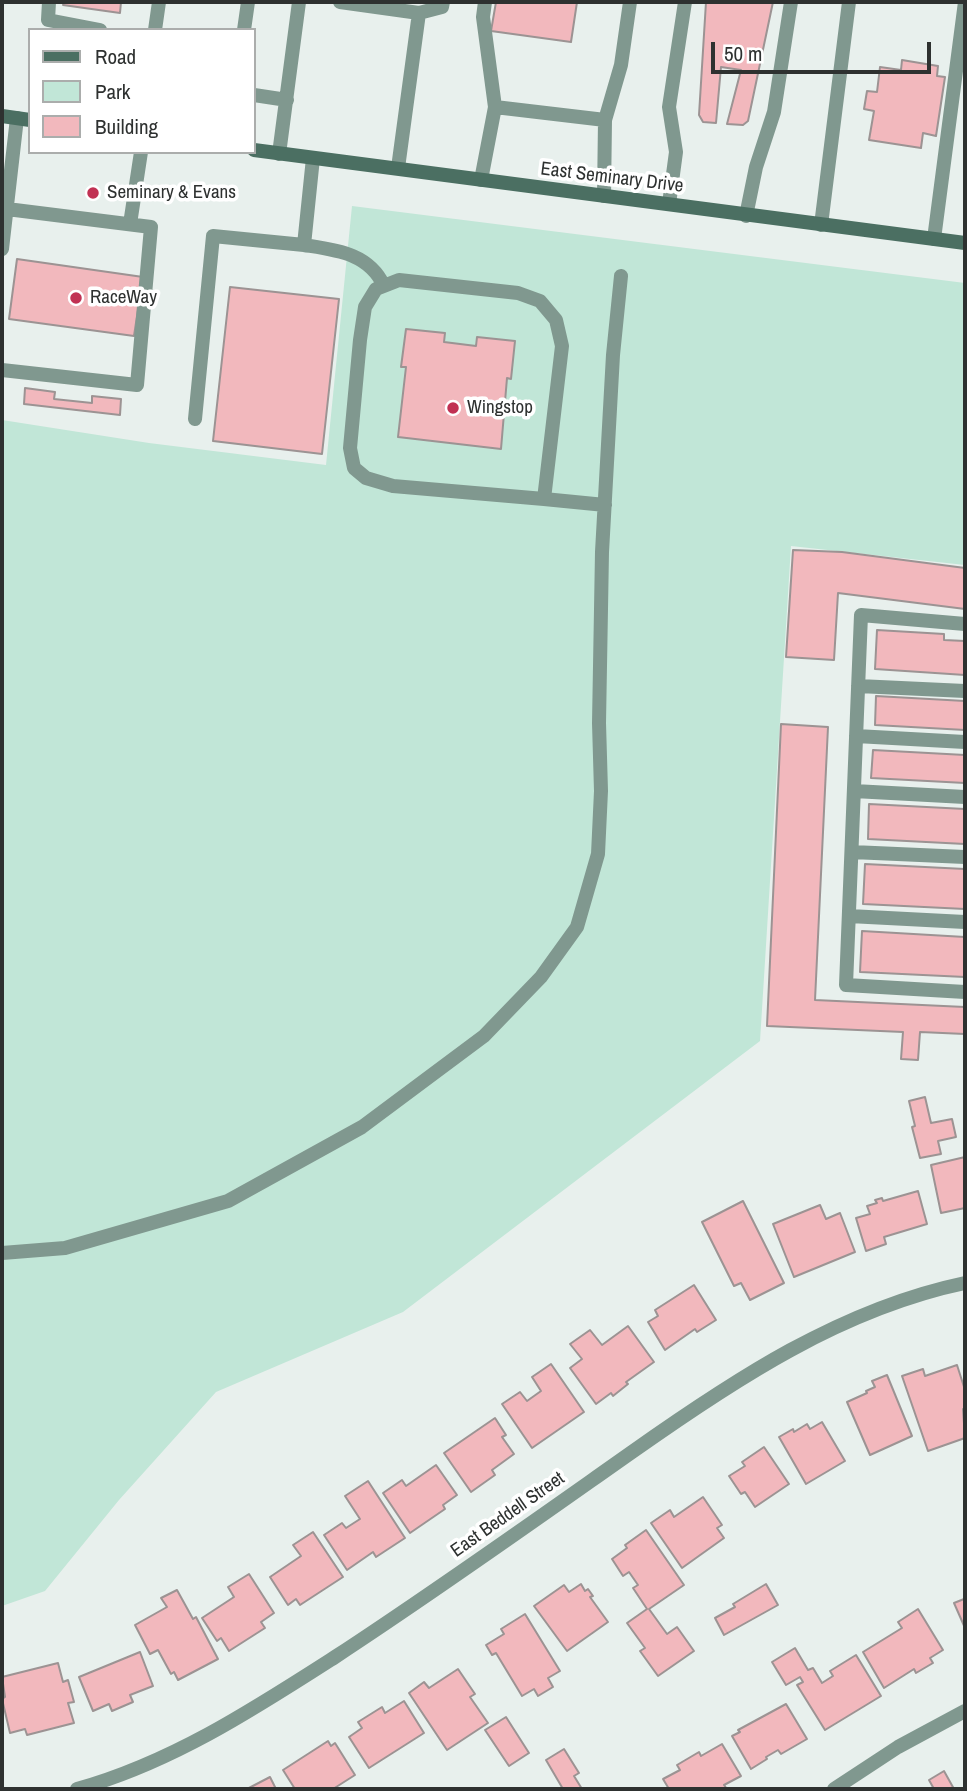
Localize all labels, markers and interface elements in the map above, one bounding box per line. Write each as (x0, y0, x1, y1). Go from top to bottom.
legend (28, 28, 256, 154)
scale bar (715, 28, 936, 72)
text: 50 m (724, 39, 762, 68)
text: Road (95, 42, 136, 71)
text: Park (95, 77, 130, 106)
text: Building (95, 112, 158, 141)
street label: East Seminary Drive (539, 158, 685, 198)
place label: Seminary & Evans (107, 182, 236, 204)
marker: Seminary & Evans (85, 185, 101, 201)
place label: RaceWay (90, 287, 157, 309)
marker: RaceWay (68, 290, 84, 306)
place label: Wingstop (467, 397, 533, 419)
marker: Wingstop (445, 400, 461, 416)
street label: East Beddell Street (447, 1467, 569, 1563)

